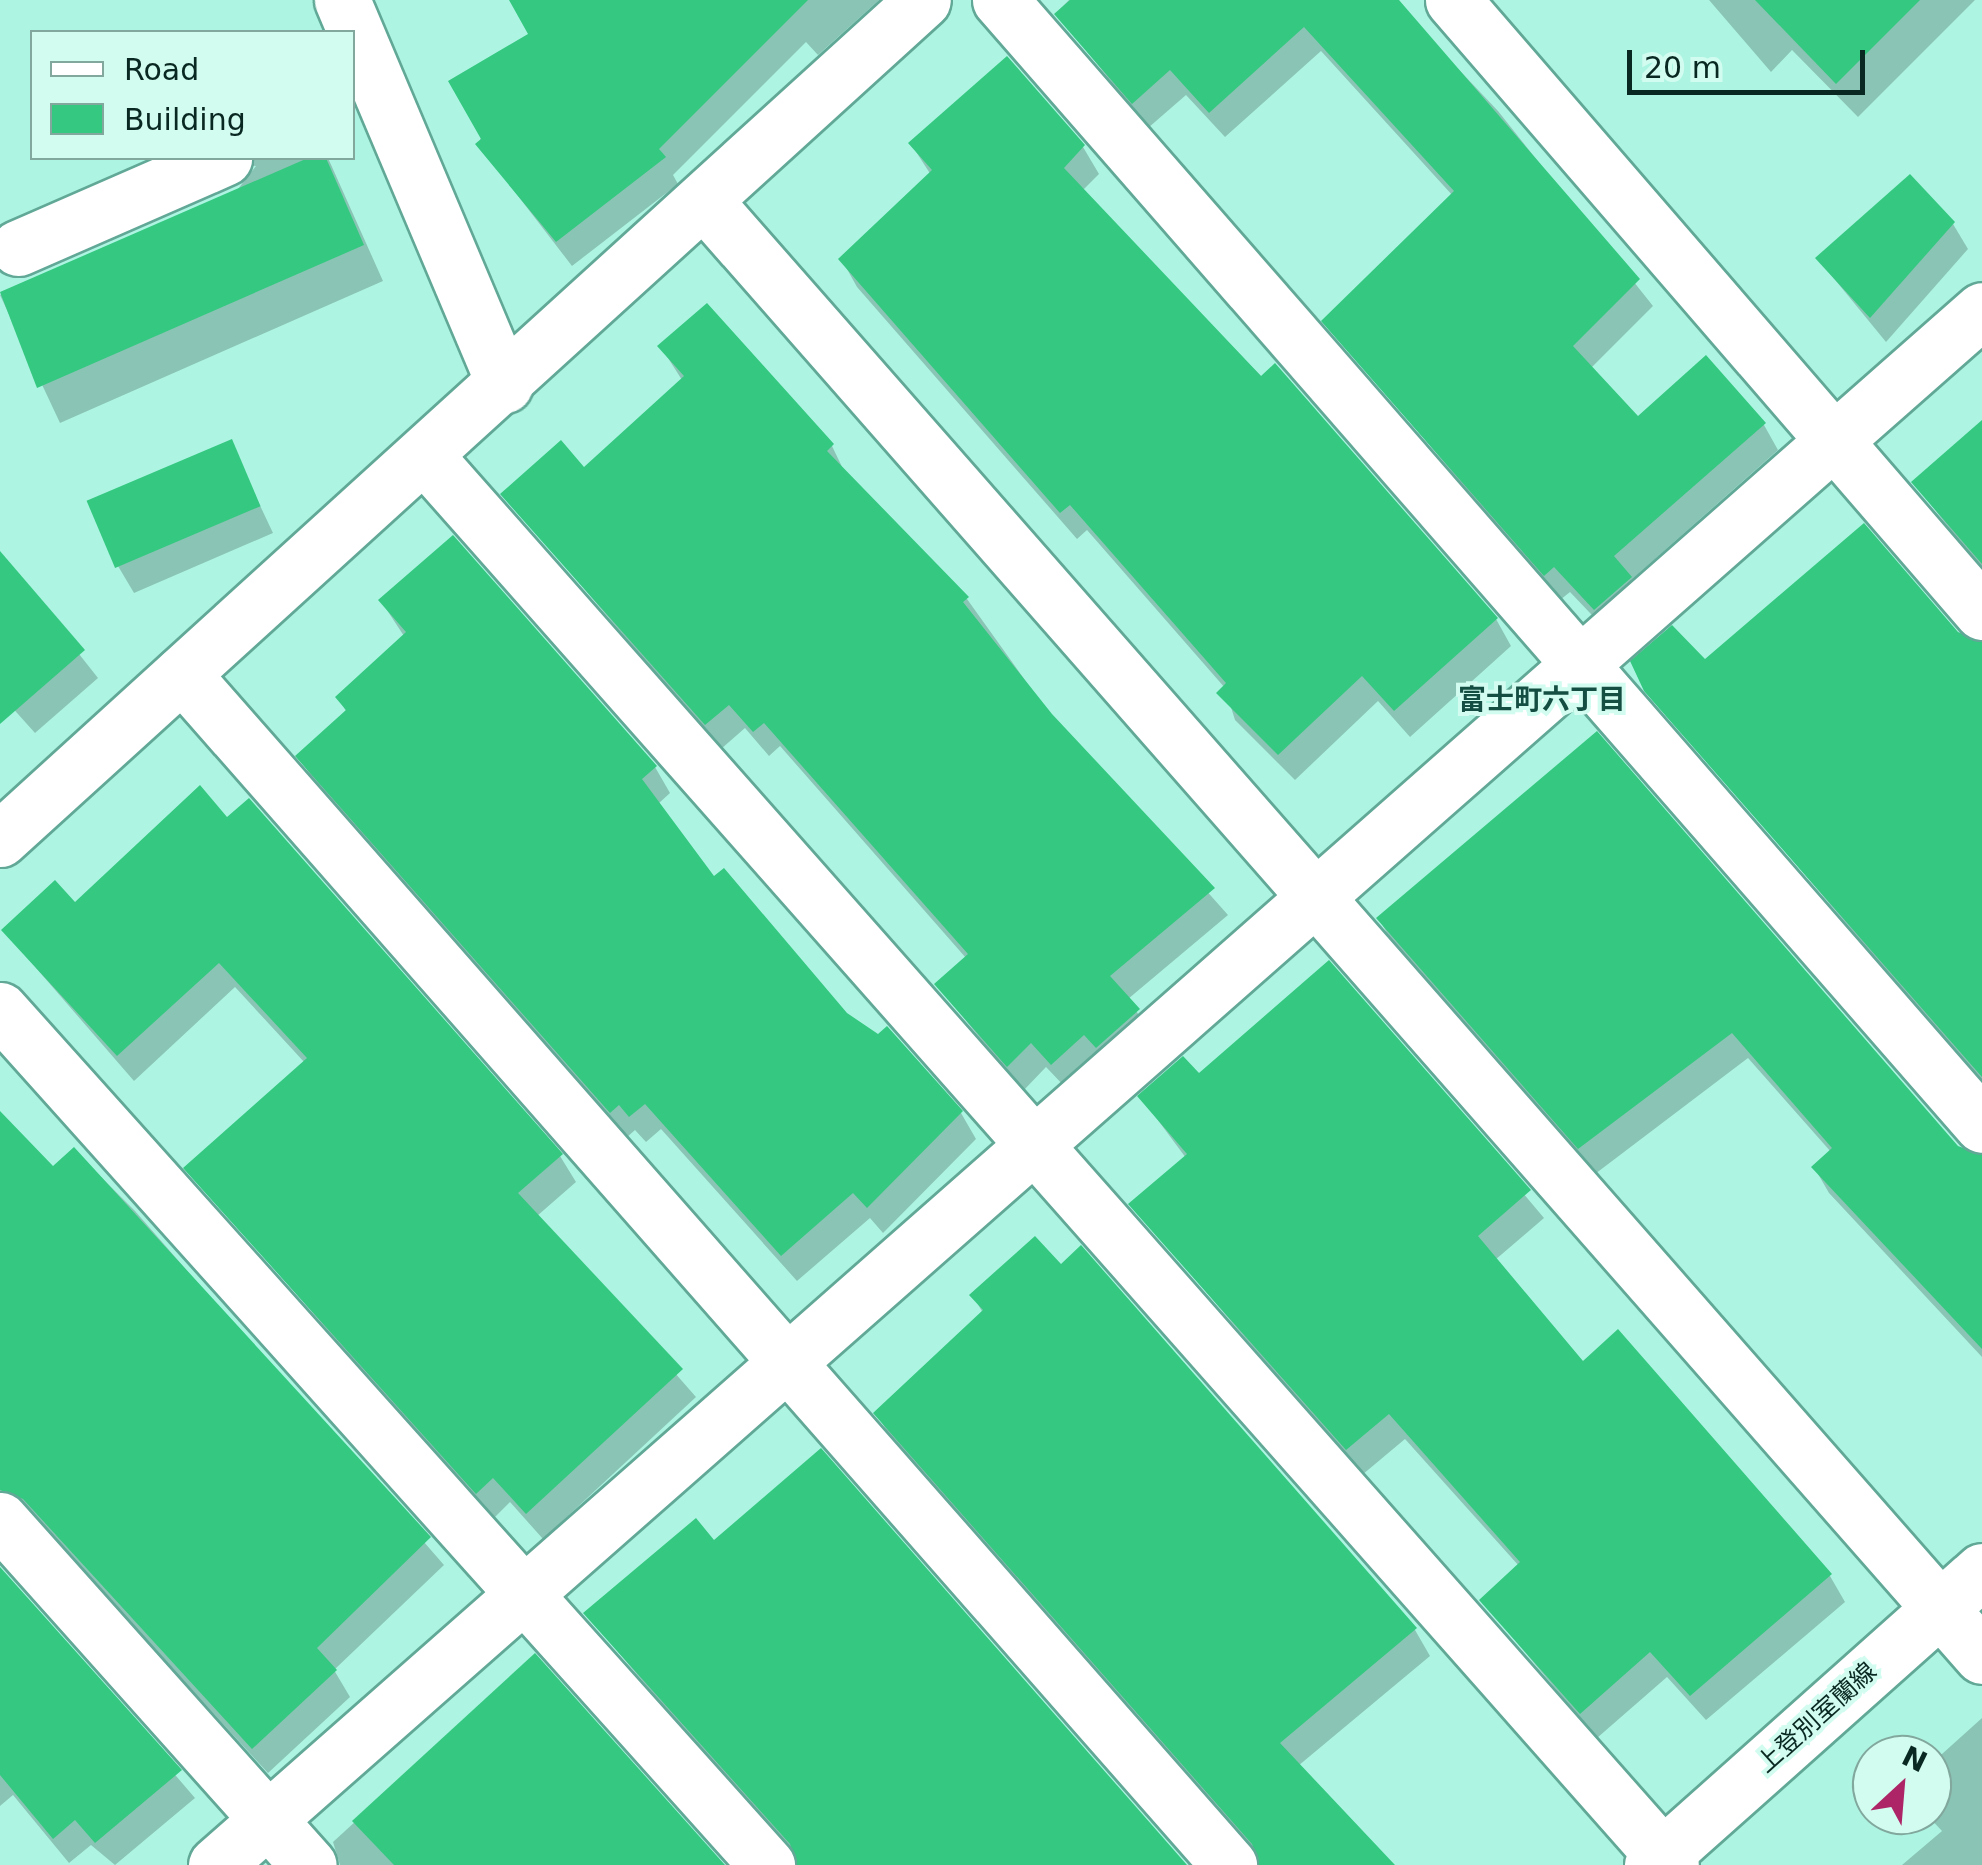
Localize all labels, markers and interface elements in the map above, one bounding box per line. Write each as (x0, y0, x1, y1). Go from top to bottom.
legend (30, 30, 355, 160)
scale bar (1632, 30, 1870, 92)
text: 20 m (1644, 50, 1721, 85)
text: Road (124, 52, 199, 87)
text: Building (124, 102, 246, 137)
district label: 富士町六丁目 (1458, 683, 1626, 717)
street label: 上登別室蘭線 (1751, 1657, 1883, 1779)
north arrow (1852, 1735, 1952, 1835)
text: N (1897, 1739, 1932, 1779)

